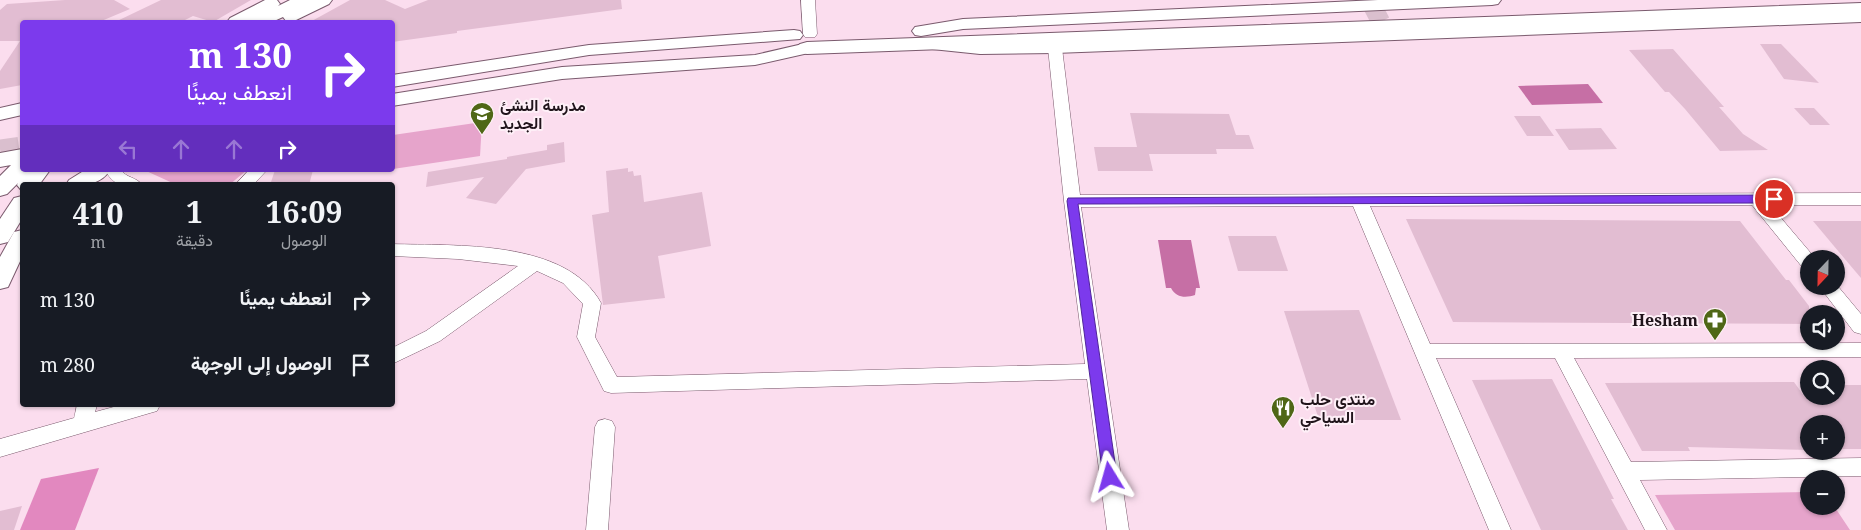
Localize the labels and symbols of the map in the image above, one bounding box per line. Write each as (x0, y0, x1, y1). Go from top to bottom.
place label: مدرسة النشئ الجديد (500, 94, 586, 134)
school or university icon: مدرسة النشئ الجديد (469, 101, 495, 135)
pin (1753, 178, 1795, 220)
north arrow (1800, 250, 1845, 295)
pharmacy icon: Hesham (1702, 307, 1728, 341)
place label: Hesham (1632, 309, 1698, 331)
place label: منتدى حلب السياحي (1300, 388, 1375, 431)
restaurant icon: منتدى حلب السياحي (1270, 395, 1296, 429)
position arrow (1083, 450, 1135, 502)

